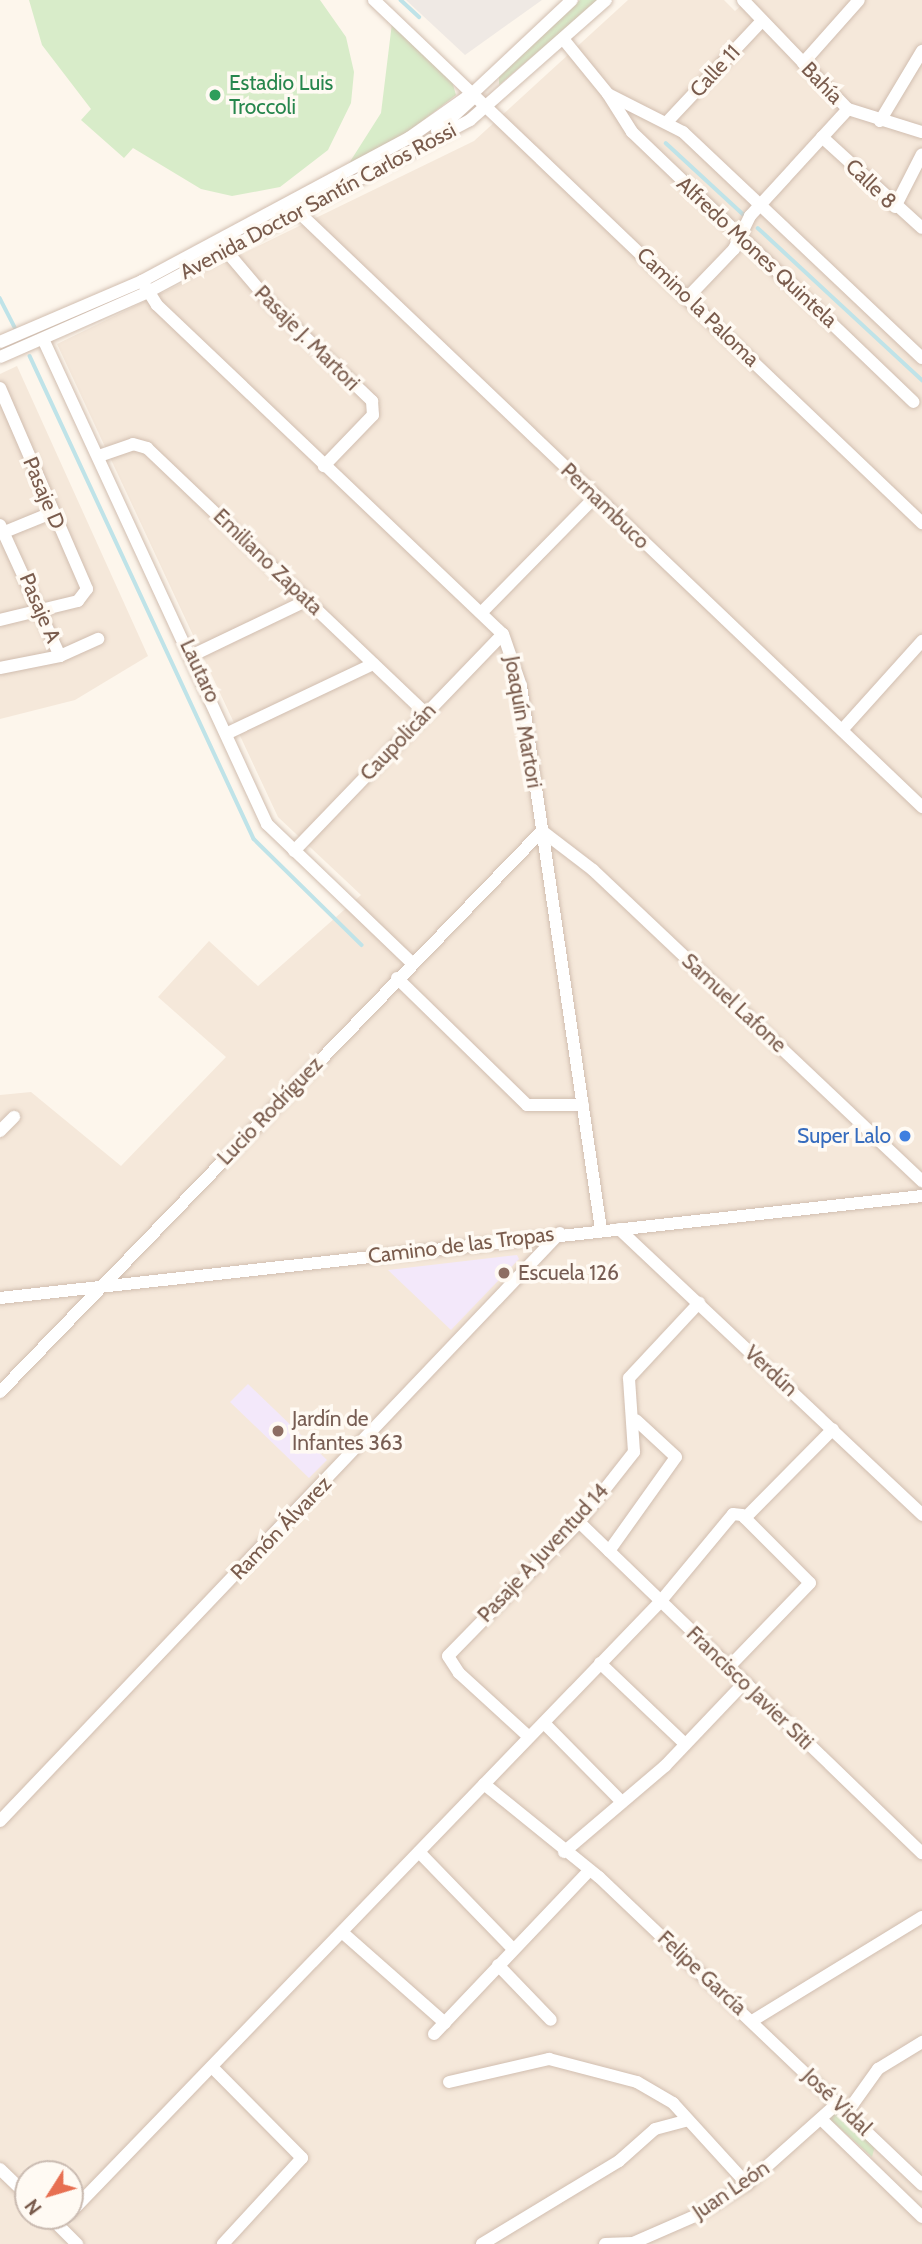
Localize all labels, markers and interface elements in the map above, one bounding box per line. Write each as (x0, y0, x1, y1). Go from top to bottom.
street label: Calle 11 (685, 40, 745, 102)
street label: Bahía (796, 57, 848, 109)
place label: Estadio Luis Troccoli (229, 70, 333, 120)
marker: Estadio Luis Troccoli (207, 87, 223, 103)
street label: Avenida Doctor Santín Carlos Rossi (176, 117, 460, 285)
street label: Calle 8 (840, 154, 902, 214)
street label: Alfredo Mones Quintela (672, 171, 842, 333)
street label: Camino la Paloma (632, 242, 764, 372)
street label: Pasaje J. Martori (249, 280, 365, 396)
street label: Pasaje D (18, 453, 70, 533)
street label: Pernambuco (556, 458, 654, 554)
street label: Emiliano Zapata (208, 504, 328, 620)
street label: Pasaje A (14, 569, 66, 647)
street label: Lautaro (174, 635, 226, 707)
street label: Joaquín Martori (499, 654, 547, 790)
street label: Caupolicán (355, 698, 441, 786)
street label: Samuel Lafone (677, 948, 791, 1058)
street label: Lucio Rodríguez (212, 1052, 328, 1170)
place label: Super Lalo (797, 1123, 891, 1149)
marker: Super Lalo (897, 1128, 913, 1144)
street label: Camino de las Tropas (367, 1221, 555, 1269)
place label: Escuela 126 (518, 1260, 619, 1286)
marker: Escuela 126 (496, 1265, 512, 1281)
street label: Verdún (739, 1340, 803, 1402)
place label: Jardín de Infantes 363 (292, 1406, 403, 1456)
marker: Jardín de Infantes 363 (270, 1423, 286, 1439)
street label: Ramón Álvarez (225, 1471, 337, 1585)
street label: Pasaje A Juventud 14 (472, 1479, 614, 1627)
street label: Francisco Javier Siti (681, 1621, 819, 1755)
street label: Felipe García (652, 1926, 752, 2020)
street label: José Vidal (797, 2063, 877, 2141)
street label: Juan León (688, 2155, 774, 2225)
north arrow (14, 2160, 84, 2230)
text: N (20, 2194, 47, 2219)

